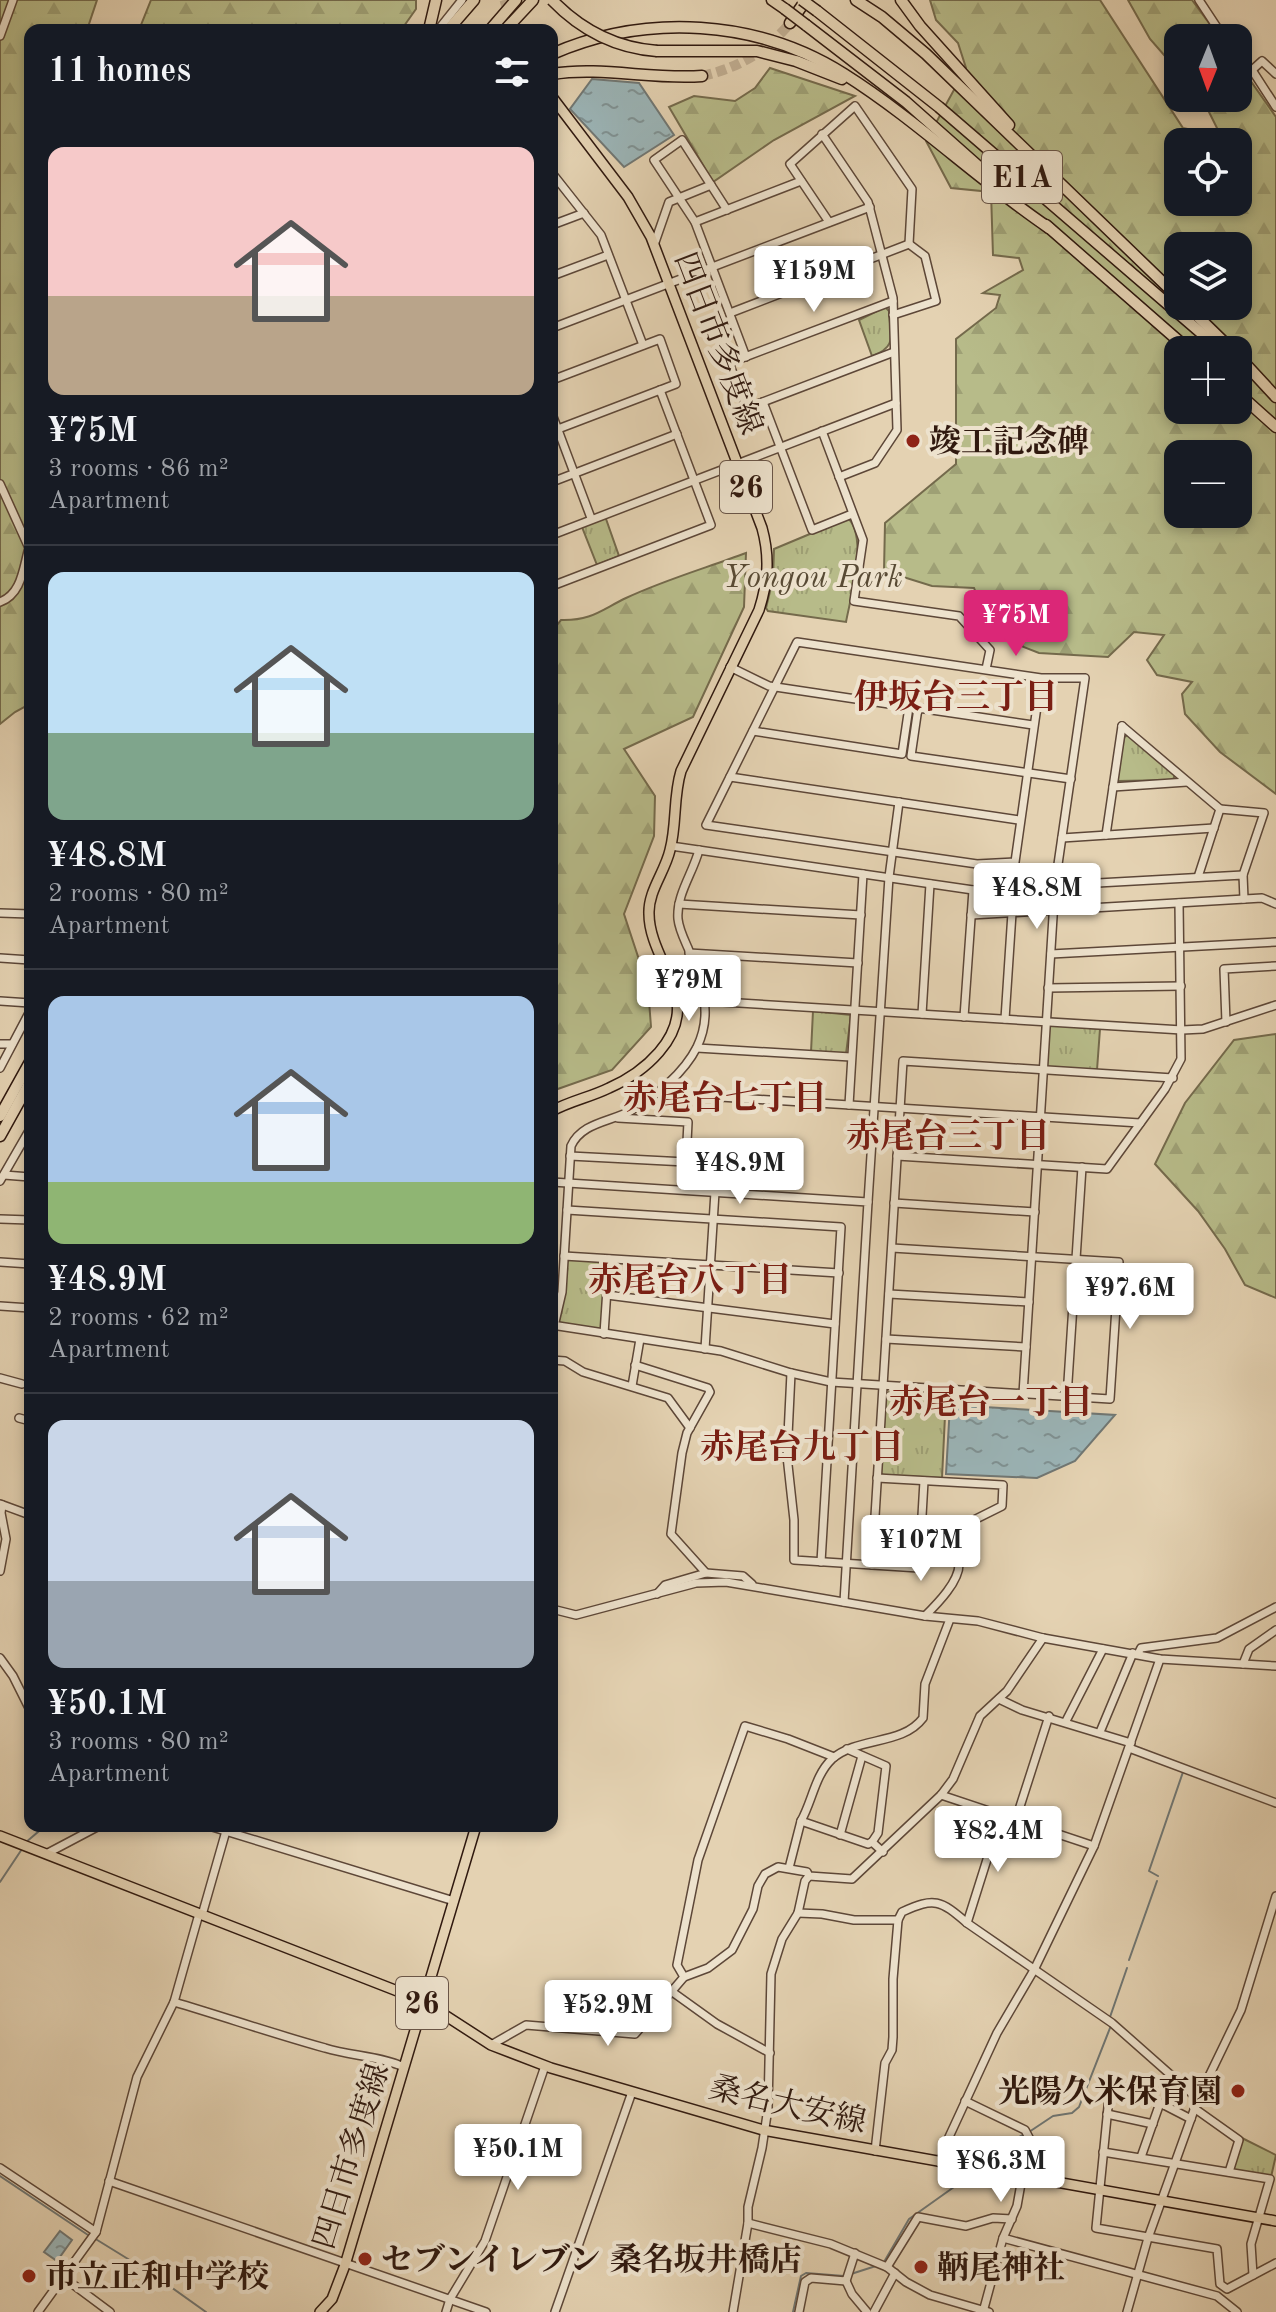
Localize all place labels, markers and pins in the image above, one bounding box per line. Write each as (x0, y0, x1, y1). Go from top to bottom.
pin: ¥159M (758, 246, 870, 314)
place label: 竣工記念碑 (929, 424, 1089, 460)
marker: 竣工記念碑 (904, 432, 922, 450)
pin: ¥75M (969, 590, 1063, 658)
pin: ¥48.8M (972, 863, 1102, 931)
pin: ¥79M (642, 955, 736, 1023)
pin: ¥48.9M (675, 1138, 805, 1206)
pin: ¥97.6M (1065, 1263, 1195, 1331)
pin: ¥107M (865, 1515, 977, 1583)
pin: ¥82.4M (933, 1806, 1063, 1874)
pin: ¥52.9M (543, 1980, 673, 2048)
place label: 光陽久米保育園 (998, 2074, 1222, 2110)
marker: 光陽久米保育園 (1229, 2082, 1247, 2100)
pin: ¥50.1M (453, 2124, 583, 2192)
pin: ¥86.3M (936, 2136, 1066, 2204)
place label: セブンイレブン 桑名坂井橋店 (381, 2242, 802, 2278)
marker: セブンイレブン 桑名坂井橋店 (356, 2250, 374, 2268)
place label: 鞆尾神社 (937, 2250, 1065, 2286)
marker: 鞆尾神社 (912, 2258, 930, 2276)
place label: 市立正和中学校 (45, 2259, 269, 2295)
marker: 市立正和中学校 (20, 2267, 38, 2285)

